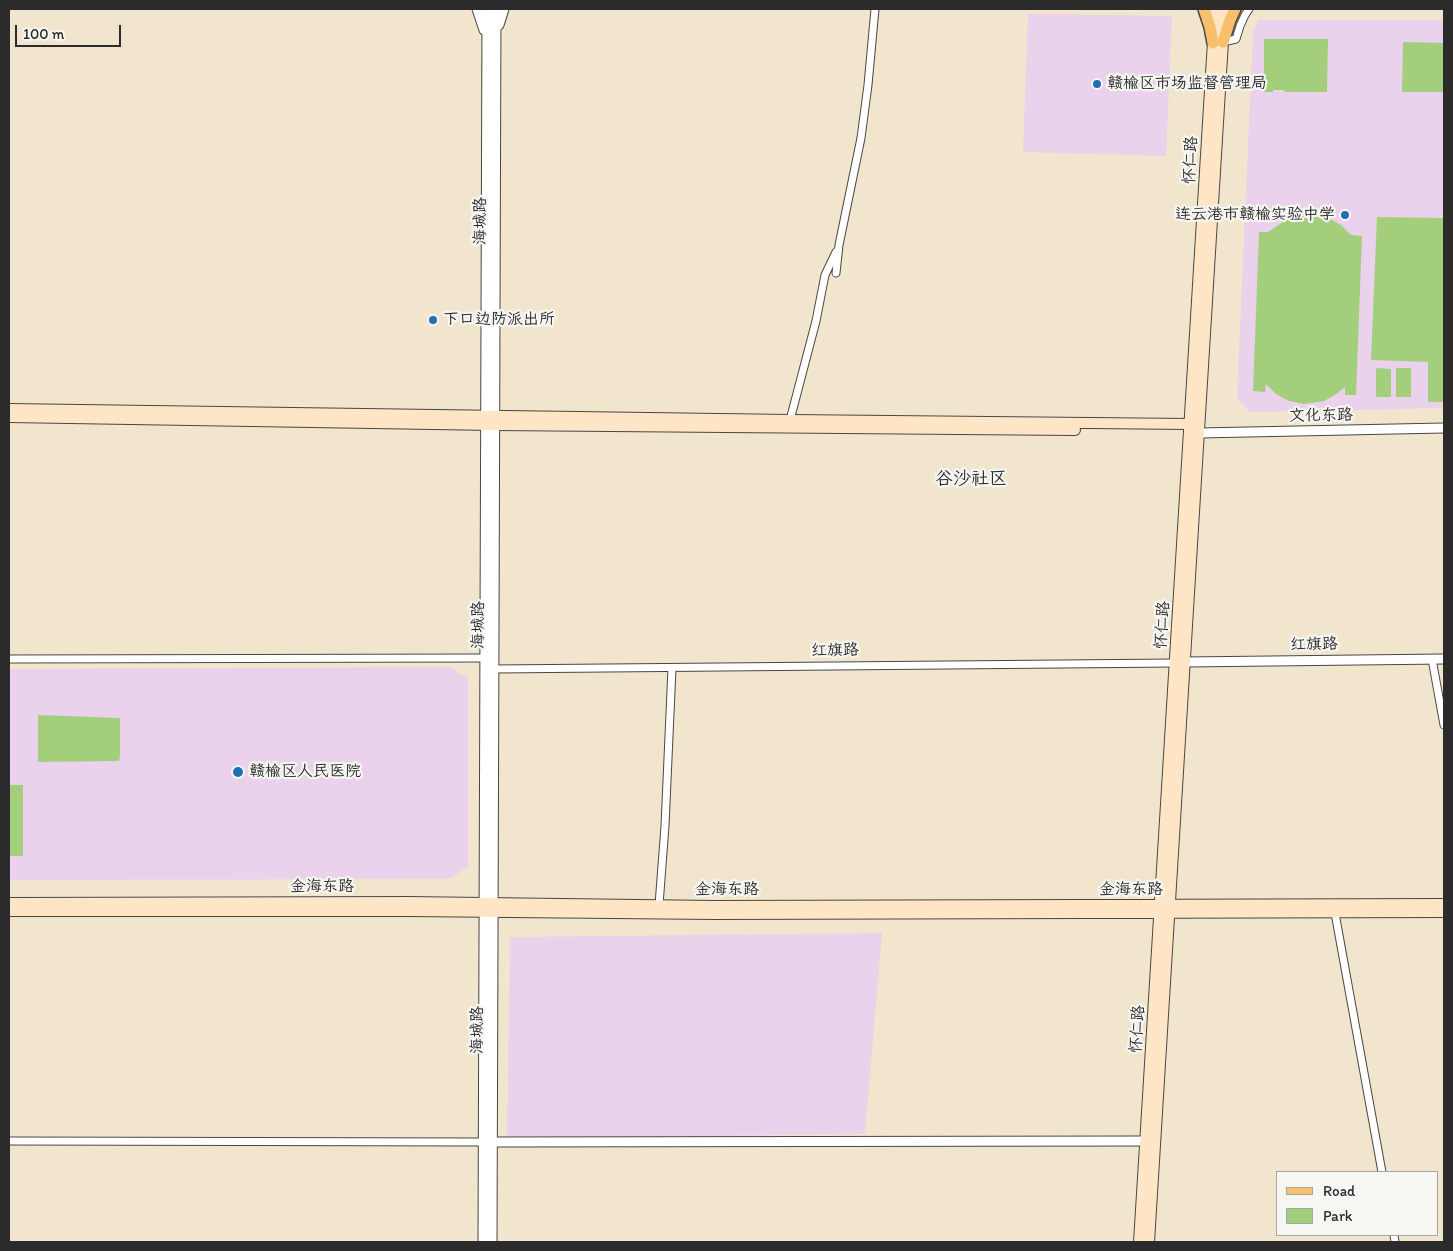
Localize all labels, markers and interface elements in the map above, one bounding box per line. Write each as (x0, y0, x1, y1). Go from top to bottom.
scale bar (18, 15, 124, 47)
text: 100 m (23, 25, 64, 43)
place label: 赣榆区市场监督管理局 (1107, 74, 1267, 94)
marker: 赣榆区市场监督管理局 (1091, 78, 1103, 90)
street label: 怀仁路 (1180, 136, 1202, 184)
street label: 海城路 (471, 197, 491, 245)
place label: 连云港市赣榆实验中学 (1175, 205, 1335, 225)
marker: 连云港市赣榆实验中学 (1339, 209, 1351, 221)
place label: 下口边防派出所 (443, 310, 555, 330)
marker: 下口边防派出所 (427, 314, 439, 326)
street label: 文化东路 (1289, 406, 1353, 426)
district label: 谷沙社区 (935, 468, 1007, 490)
street label: 怀仁路 (1152, 600, 1174, 650)
street label: 海城路 (469, 601, 489, 649)
street label: 红旗路 (1290, 635, 1338, 655)
street label: 红旗路 (811, 641, 859, 661)
place label: 赣榆区人民医院 (249, 762, 361, 782)
marker: 赣榆区人民医院 (231, 765, 245, 779)
street label: 金海东路 (290, 877, 354, 897)
street label: 金海东路 (695, 880, 759, 900)
street label: 金海东路 (1099, 880, 1163, 900)
street label: 怀仁路 (1127, 1004, 1149, 1054)
street label: 海城路 (468, 1006, 488, 1054)
legend (1276, 1171, 1438, 1236)
text: Road (1323, 1182, 1355, 1200)
text: Park (1323, 1207, 1353, 1225)

